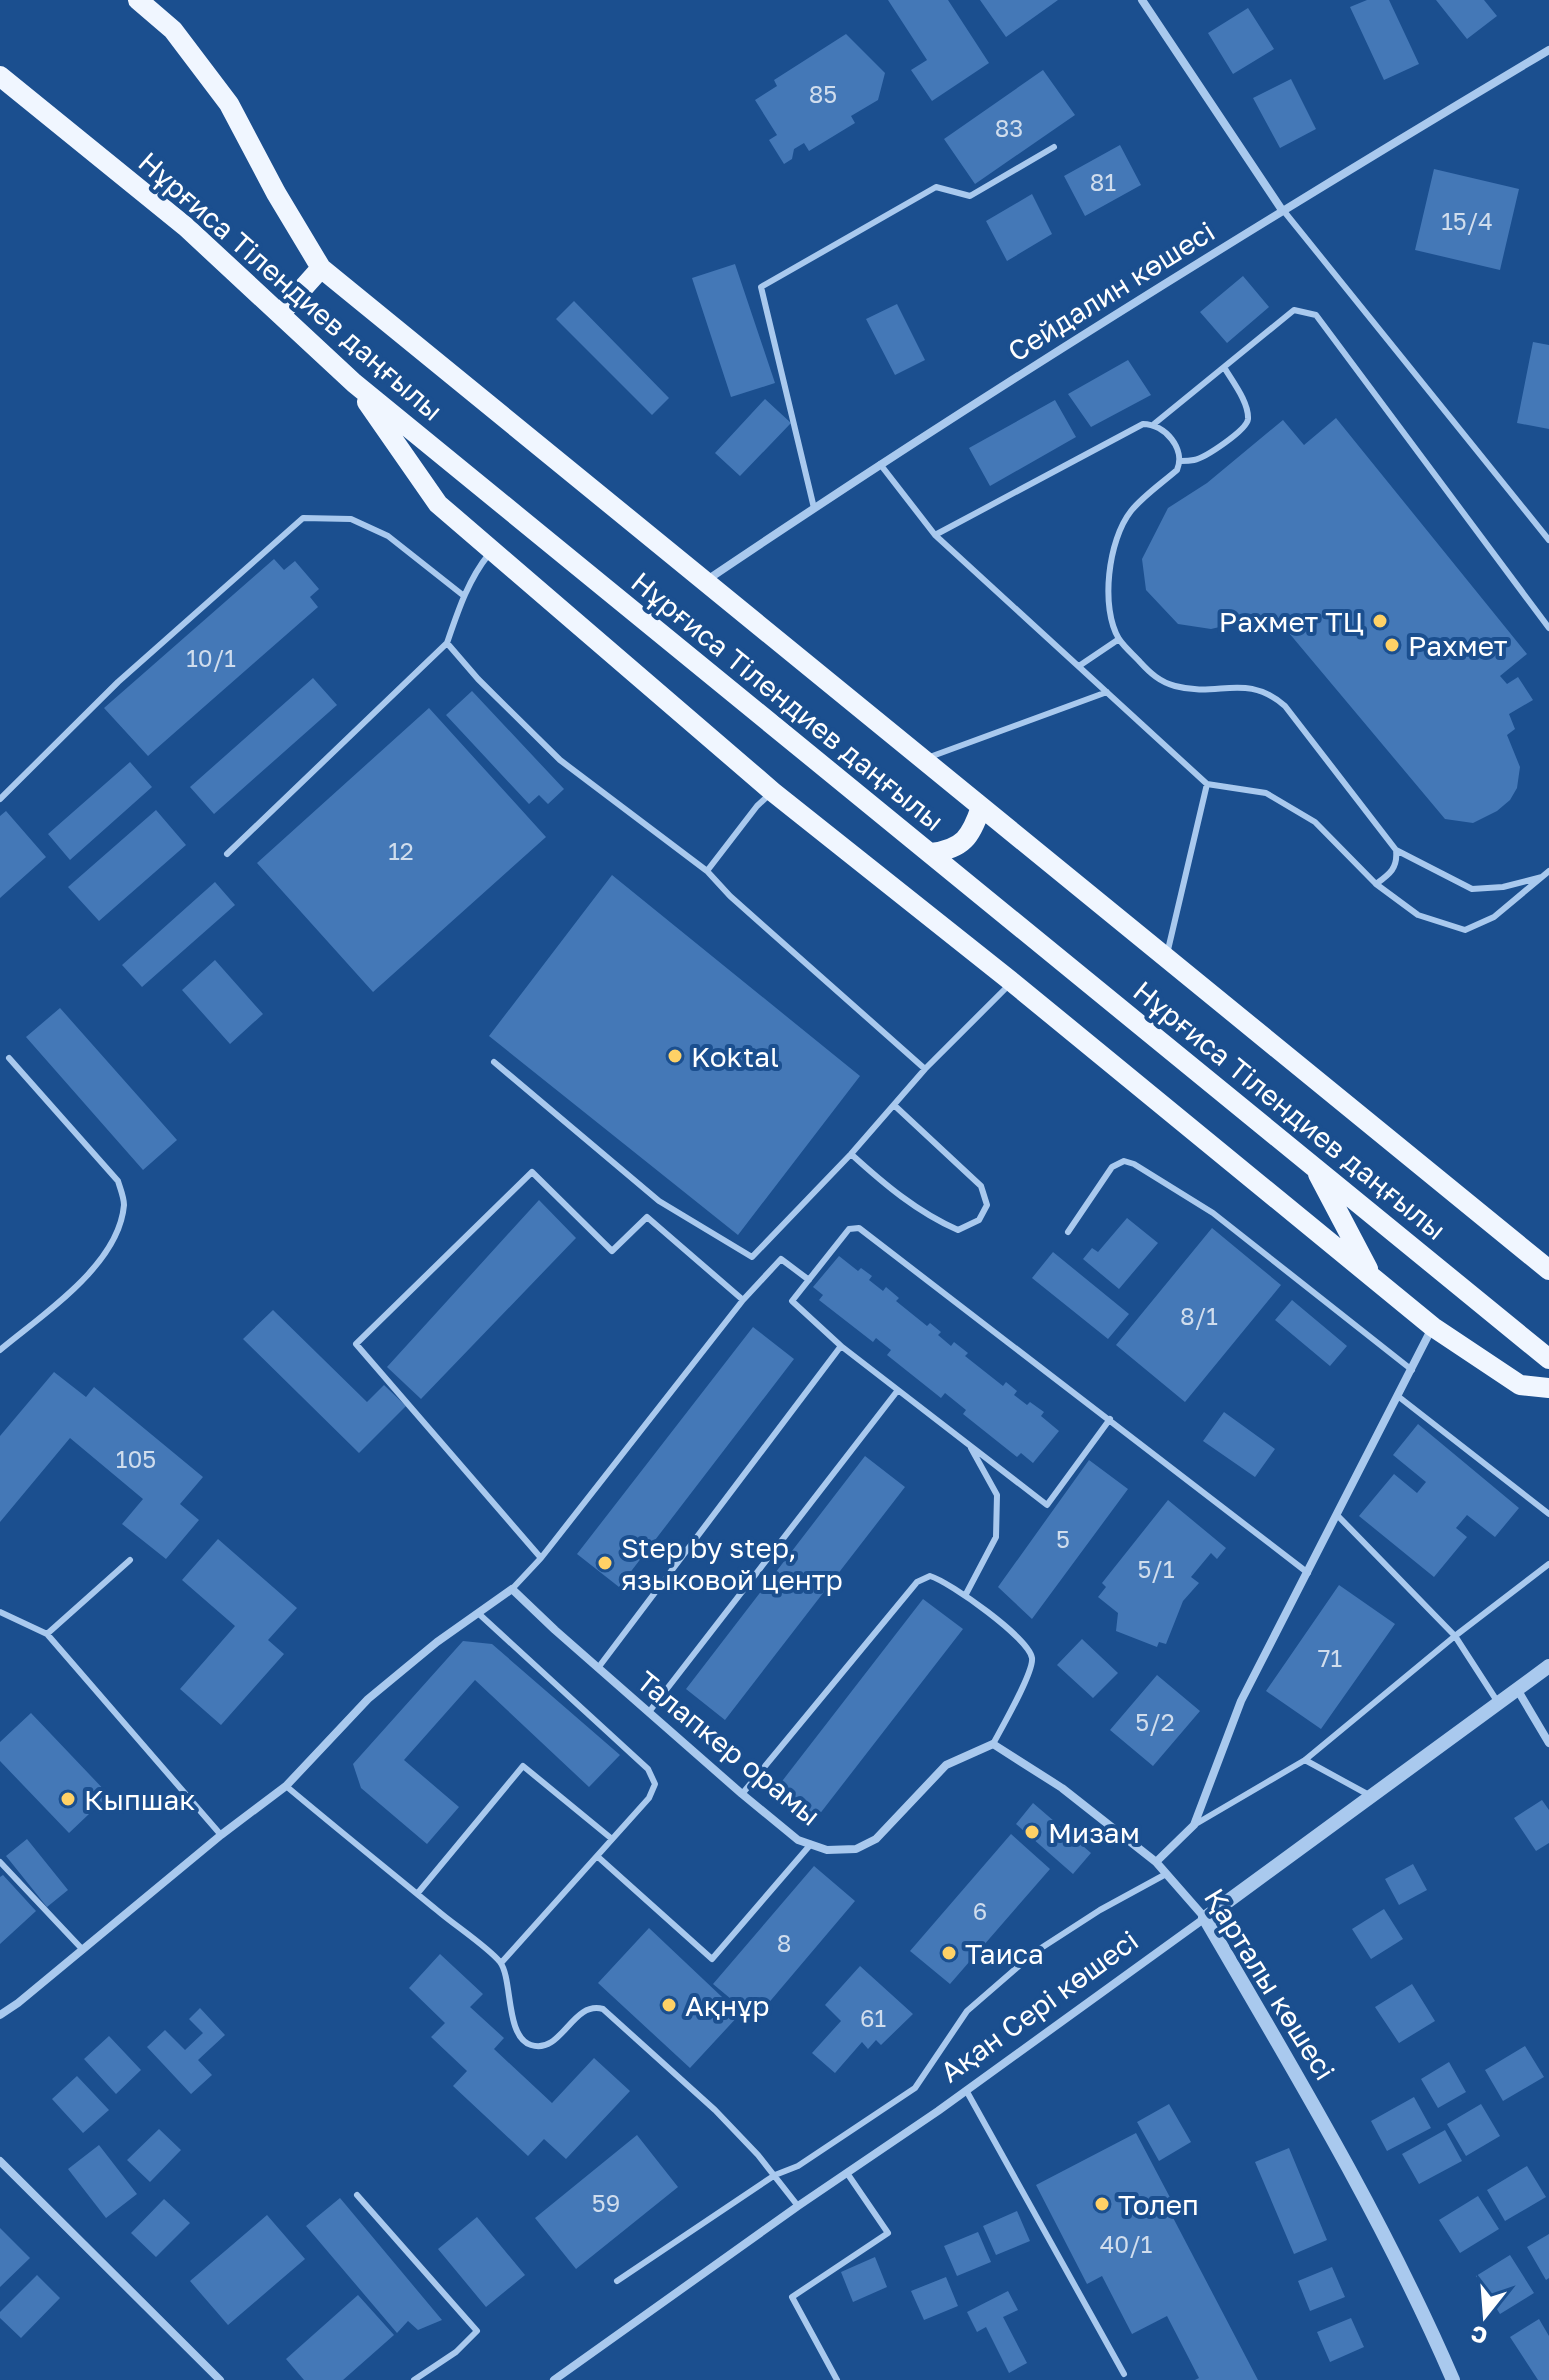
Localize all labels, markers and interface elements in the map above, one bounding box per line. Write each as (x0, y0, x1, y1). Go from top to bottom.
house number: 85 (809, 79, 837, 108)
house number: 83 (995, 113, 1023, 142)
street label: Нұрғиса Тілендиев даңғылы (132, 145, 450, 428)
house number: 81 (1090, 167, 1116, 196)
house number: 15/4 (1441, 206, 1493, 235)
street label: Сейдалин көшесі (1002, 214, 1220, 368)
street label: Нұрғиса Тілендиев даңғылы (625, 565, 951, 838)
place label: Рахмет ТЦ (1219, 605, 1364, 638)
marker: Рахмет ТЦ (1371, 612, 1389, 630)
place label: Рахмет (1408, 629, 1508, 662)
marker: Рахмет (1383, 636, 1401, 654)
house number: 10/1 (186, 643, 236, 672)
house number: 12 (388, 836, 414, 865)
street label: Нұрғиса Тілендиев даңғылы (1127, 974, 1453, 1247)
place label: Koktal (691, 1040, 779, 1073)
marker: Koktal (666, 1047, 684, 1065)
house number: 8/1 (1180, 1301, 1218, 1330)
house number: 105 (116, 1444, 156, 1473)
house number: 5 (1056, 1524, 1070, 1553)
place label: Step by step, языковой центр (621, 1531, 843, 1596)
marker: Step by step, языковой центр (596, 1554, 614, 1572)
house number: 5/1 (1137, 1554, 1175, 1583)
house number: 71 (1318, 1643, 1342, 1672)
street label: Талапкер орамы (631, 1664, 827, 1832)
house number: 5/2 (1135, 1707, 1175, 1736)
place label: Кыпшак (84, 1783, 195, 1816)
marker: Кыпшак (59, 1790, 77, 1808)
place label: Мизам (1048, 1816, 1140, 1849)
marker: Мизам (1023, 1823, 1041, 1841)
street label: Қарталы көшесі (1198, 1882, 1342, 2086)
house number: 6 (973, 1896, 987, 1925)
street label: Ақан Сері көшесі (934, 1923, 1144, 2089)
house number: 8 (777, 1928, 791, 1957)
place label: Таиса (965, 1937, 1044, 1970)
marker: Таиса (940, 1944, 958, 1962)
place label: Ақнұр (685, 1989, 769, 2023)
marker: Ақнұр (660, 1996, 678, 2014)
house number: 61 (860, 2003, 886, 2032)
house number: 59 (592, 2188, 620, 2217)
place label: Толеп (1118, 2188, 1199, 2221)
marker: Толеп (1093, 2195, 1111, 2213)
house number: 40/1 (1100, 2229, 1152, 2258)
north arrow (1445, 2276, 1525, 2356)
text: С (1468, 2320, 1490, 2351)

